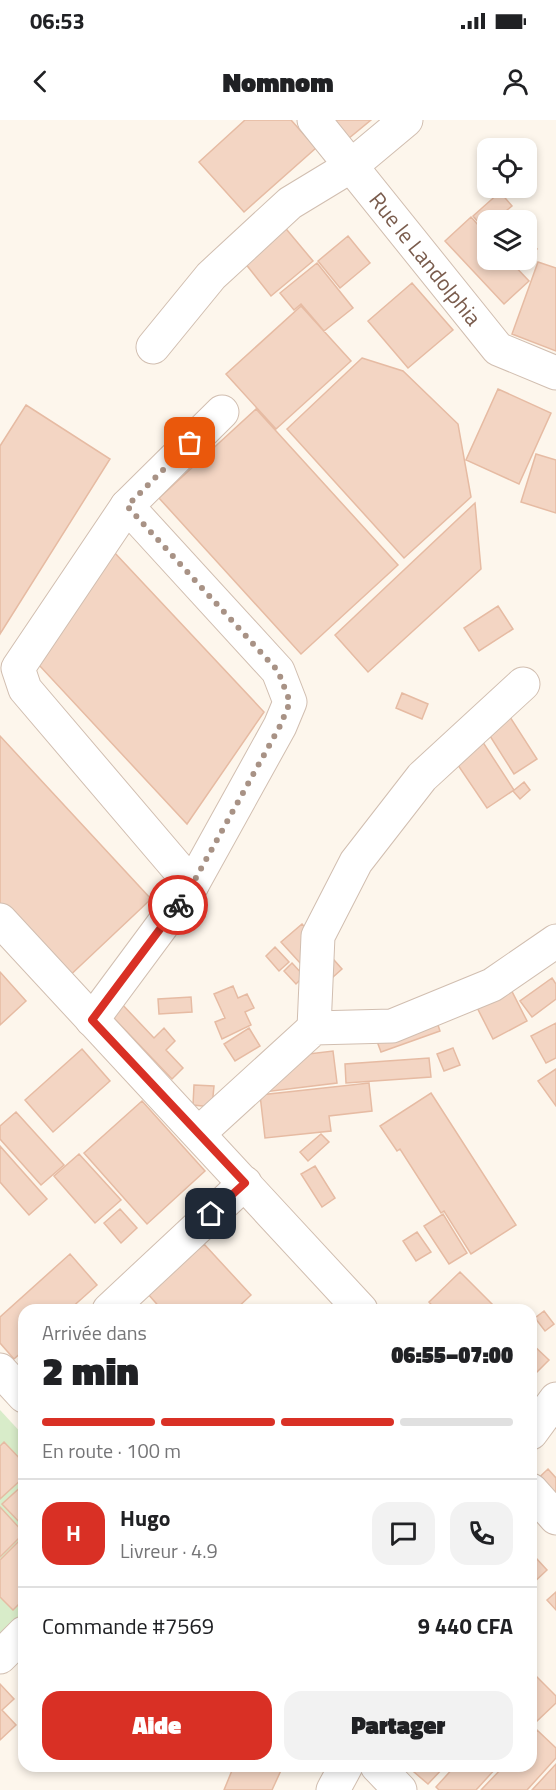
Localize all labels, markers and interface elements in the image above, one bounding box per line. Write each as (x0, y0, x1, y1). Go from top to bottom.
text: 06:53 (30, 4, 85, 38)
text: Nomnom (222, 61, 334, 102)
icon: back (24, 65, 57, 98)
icon: person (499, 65, 532, 98)
map controls (477, 138, 537, 270)
button: locate (477, 138, 537, 198)
street label: Rue le Landolphia (361, 184, 490, 333)
button: layers (477, 210, 537, 270)
pin (164, 417, 215, 468)
icon: bag (173, 426, 206, 459)
courier (148, 875, 208, 935)
icon: bike (162, 889, 195, 922)
pin (185, 1188, 236, 1239)
icon: home (194, 1197, 227, 1230)
text: Arrivée dans (42, 1317, 147, 1348)
text: 06:55–07:00 (391, 1338, 513, 1372)
text: 2 min (42, 1341, 139, 1400)
text: En route · 100 m (42, 1435, 181, 1466)
text: Hugo (120, 1501, 171, 1535)
button: chat (372, 1502, 435, 1565)
button: phone (450, 1502, 513, 1565)
text: H (66, 1516, 81, 1550)
text: Livreur · 4.9 (120, 1535, 218, 1566)
text: Commande #7569 (42, 1609, 214, 1643)
text: 9 440 CFA (418, 1609, 513, 1643)
button: Aide (42, 1691, 272, 1760)
button: Partager (284, 1691, 513, 1760)

